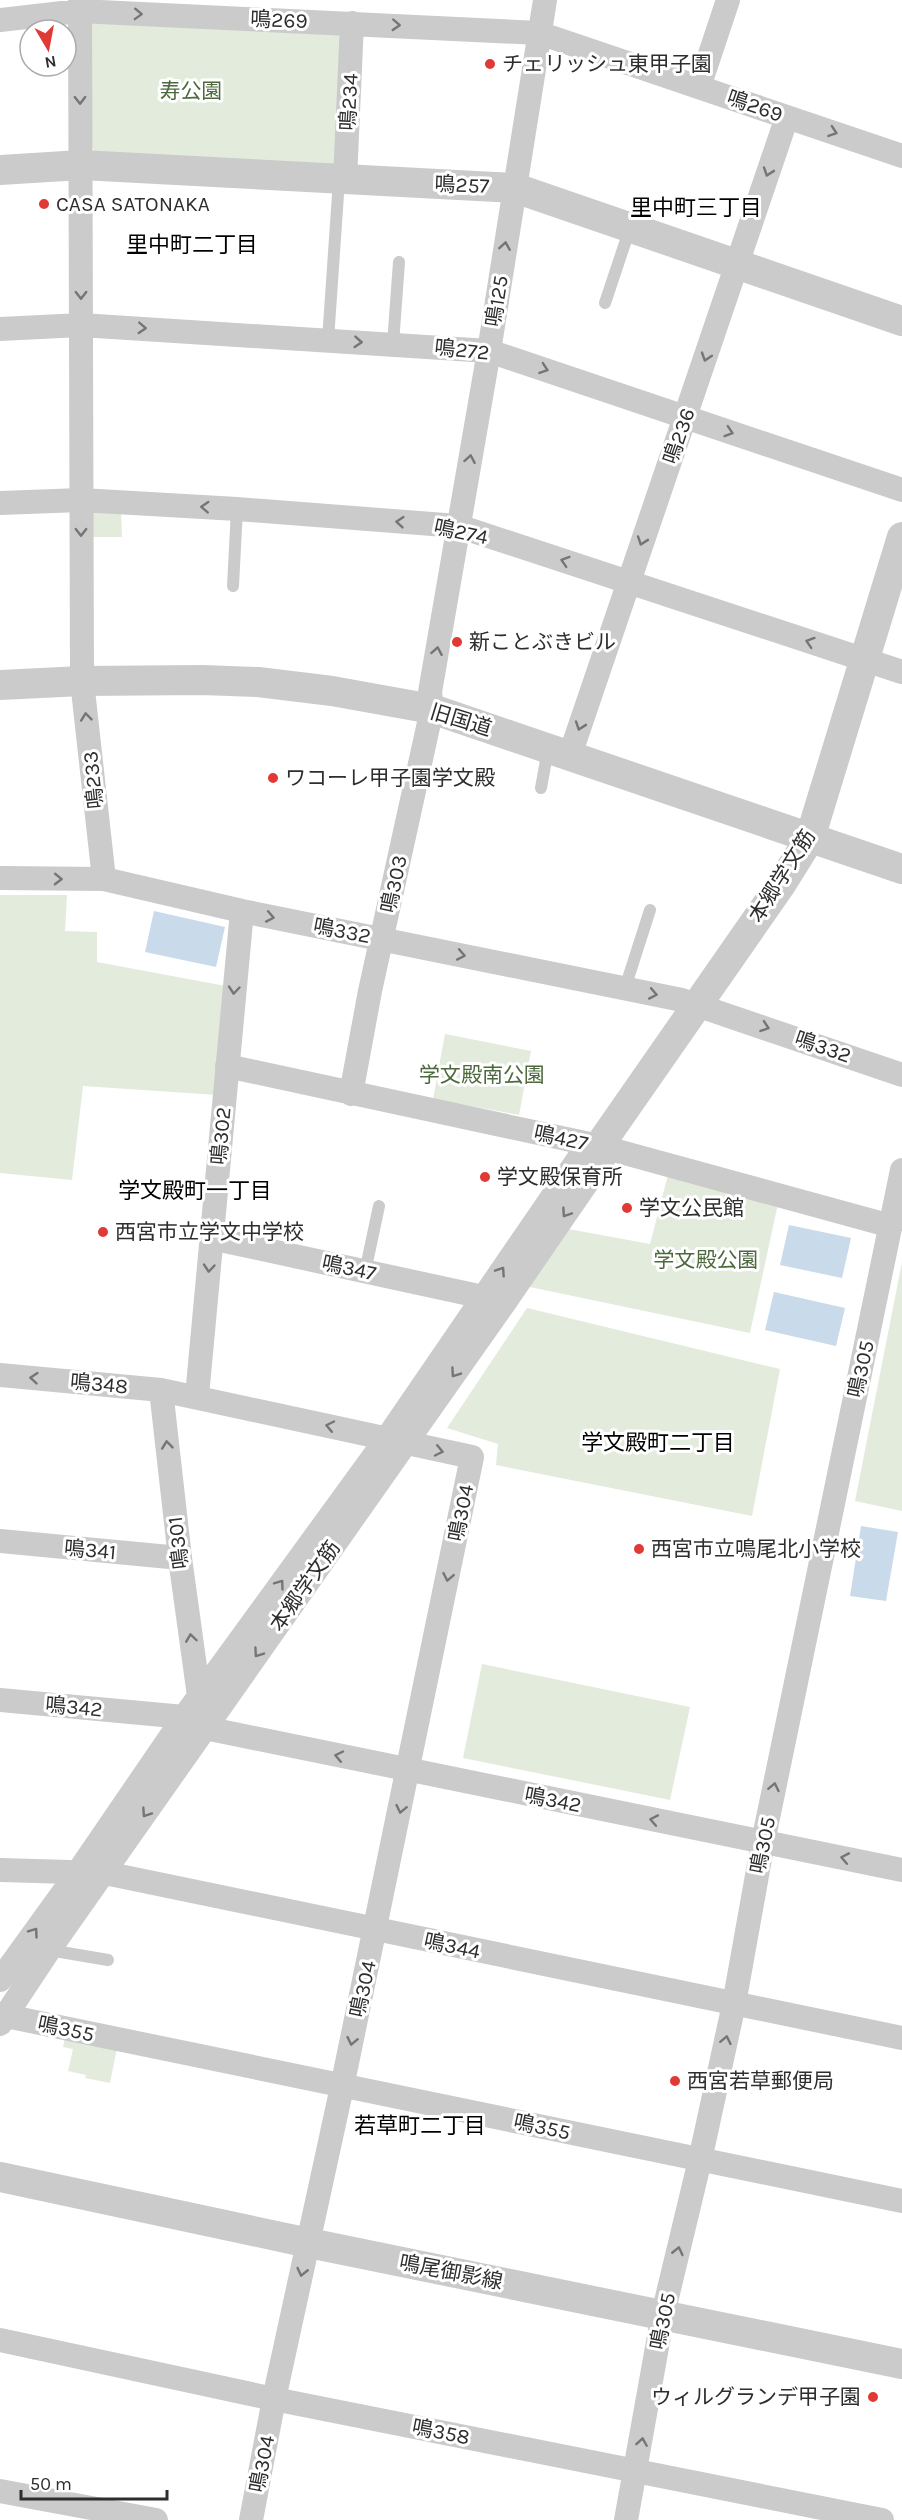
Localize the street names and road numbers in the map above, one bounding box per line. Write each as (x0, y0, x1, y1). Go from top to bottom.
street label: 鳴269 (250, 7, 308, 33)
street label: 鳴234 (336, 72, 362, 131)
street label: 鳴269 (724, 85, 786, 127)
street label: 鳴257 (434, 172, 490, 198)
street label: 鳴125 (481, 273, 513, 329)
street label: 鳴272 (433, 335, 491, 365)
street label: 鳴236 (658, 405, 700, 467)
street label: 鳴274 (432, 515, 491, 549)
street label: 旧国道 (427, 699, 495, 741)
street label: 鳴233 (78, 750, 108, 810)
street label: 本郷学文筋 (744, 825, 820, 927)
street label: 鳴303 (376, 853, 412, 915)
street label: 鳴332 (311, 914, 373, 948)
street label: 鳴332 (792, 1026, 854, 1068)
street label: 鳴302 (207, 1106, 235, 1166)
street label: 鳴427 (532, 1121, 590, 1155)
street label: 鳴347 (320, 1251, 379, 1285)
street label: 鳴305 (843, 1338, 879, 1400)
street label: 鳴348 (69, 1370, 129, 1398)
street label: 鳴304 (444, 1482, 478, 1544)
street label: 鳴301 (163, 1515, 193, 1571)
street label: 鳴341 (63, 1536, 117, 1564)
street label: 本郷学文筋 (265, 1536, 345, 1636)
street label: 鳴342 (44, 1693, 104, 1721)
street label: 鳴342 (523, 1783, 583, 1817)
street label: 鳴305 (746, 1814, 780, 1876)
street label: 鳴344 (422, 1928, 483, 1964)
street label: 鳴304 (345, 1958, 381, 2020)
street label: 鳴355 (36, 2011, 96, 2047)
street label: 鳴355 (512, 2109, 572, 2145)
street label: 鳴尾御影線 (397, 2250, 505, 2294)
street label: 鳴305 (646, 2290, 680, 2352)
street label: 鳴358 (410, 2415, 472, 2449)
street label: 鳴304 (245, 2433, 279, 2495)

